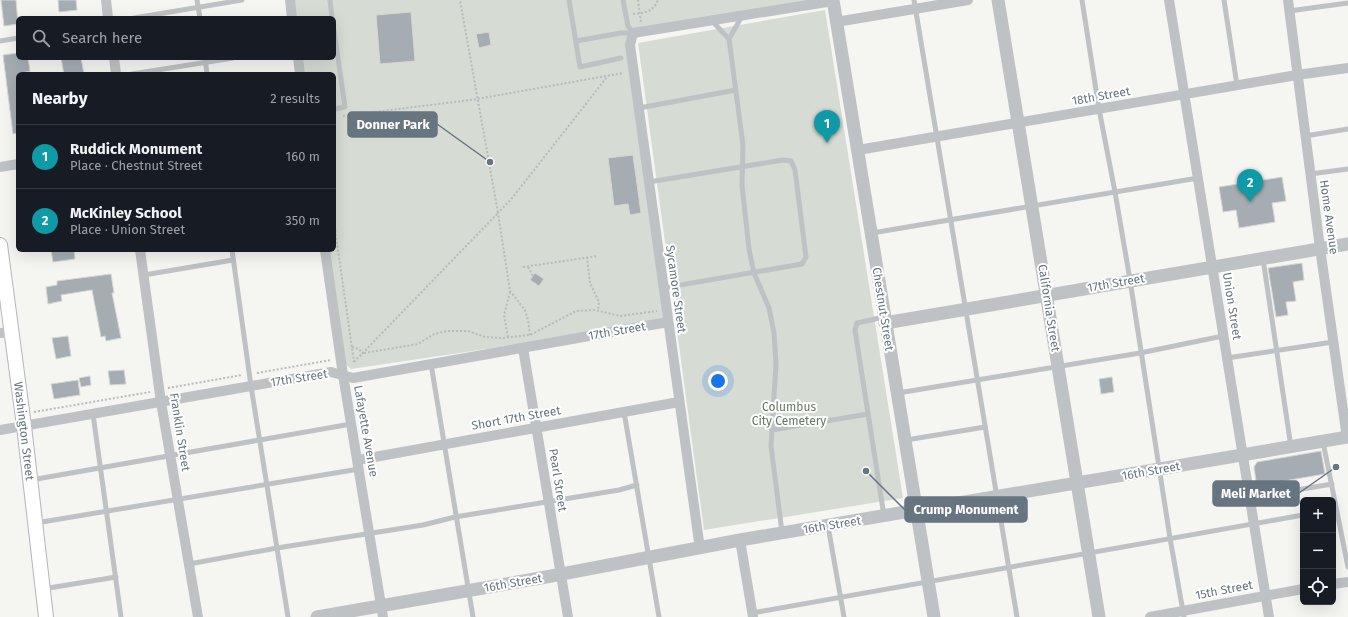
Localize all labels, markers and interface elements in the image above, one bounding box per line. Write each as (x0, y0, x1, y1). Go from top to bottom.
search box (16, 16, 336, 60)
icon: search (30, 27, 52, 49)
text: Search here (62, 29, 142, 47)
street label: 18th Street (1071, 84, 1132, 108)
text: Nearby (32, 88, 87, 109)
text: 2 results (270, 91, 320, 106)
pin: 1 (814, 110, 840, 143)
callout: Donner Park (348, 112, 437, 137)
text: Donner Park (356, 117, 430, 132)
text: Ruddick Monument (70, 140, 202, 158)
text: 1 (42, 149, 48, 164)
text: 160 m (286, 149, 320, 164)
text: Place · Chestnut Street (70, 158, 203, 173)
pin: 2 (1237, 169, 1263, 202)
street label: Home Avenue (1317, 179, 1341, 255)
text: McKinley School (70, 204, 182, 222)
text: 2 (42, 213, 48, 228)
text: 350 m (285, 213, 320, 228)
text: Place · Union Street (70, 222, 185, 237)
street label: Sycamore Street (663, 244, 689, 334)
street label: California Street (1035, 263, 1063, 353)
street label: Chestnut Street (870, 266, 897, 352)
street label: 17th Street (1086, 271, 1146, 295)
street label: Union Street (1220, 271, 1244, 341)
street label: 17th Street (587, 319, 647, 343)
street label: 17th Street (269, 366, 329, 389)
your location (708, 371, 728, 391)
street label: Washington Street (11, 381, 37, 482)
street label: Lafayette Avenue (351, 384, 381, 478)
street label: Franklin Street (167, 392, 193, 473)
park label: Columbus City Cemetery (752, 400, 826, 428)
street label: Short 17th Street (470, 403, 562, 433)
street label: Pearl Street (546, 448, 570, 513)
street label: 16th Street (1121, 459, 1182, 483)
callout: Meli Market (1213, 481, 1299, 506)
text: Meli Market (1221, 486, 1292, 501)
callout: Crump Monument (905, 497, 1027, 522)
map controls (1300, 497, 1336, 605)
button: + (1300, 497, 1336, 533)
text: Crump Monument (913, 502, 1020, 517)
street label: 16th Street (802, 513, 863, 537)
button: − (1300, 533, 1336, 569)
button: locate (1300, 569, 1336, 605)
street label: 16th Street (483, 571, 544, 595)
street label: 15th Street (1194, 577, 1255, 602)

